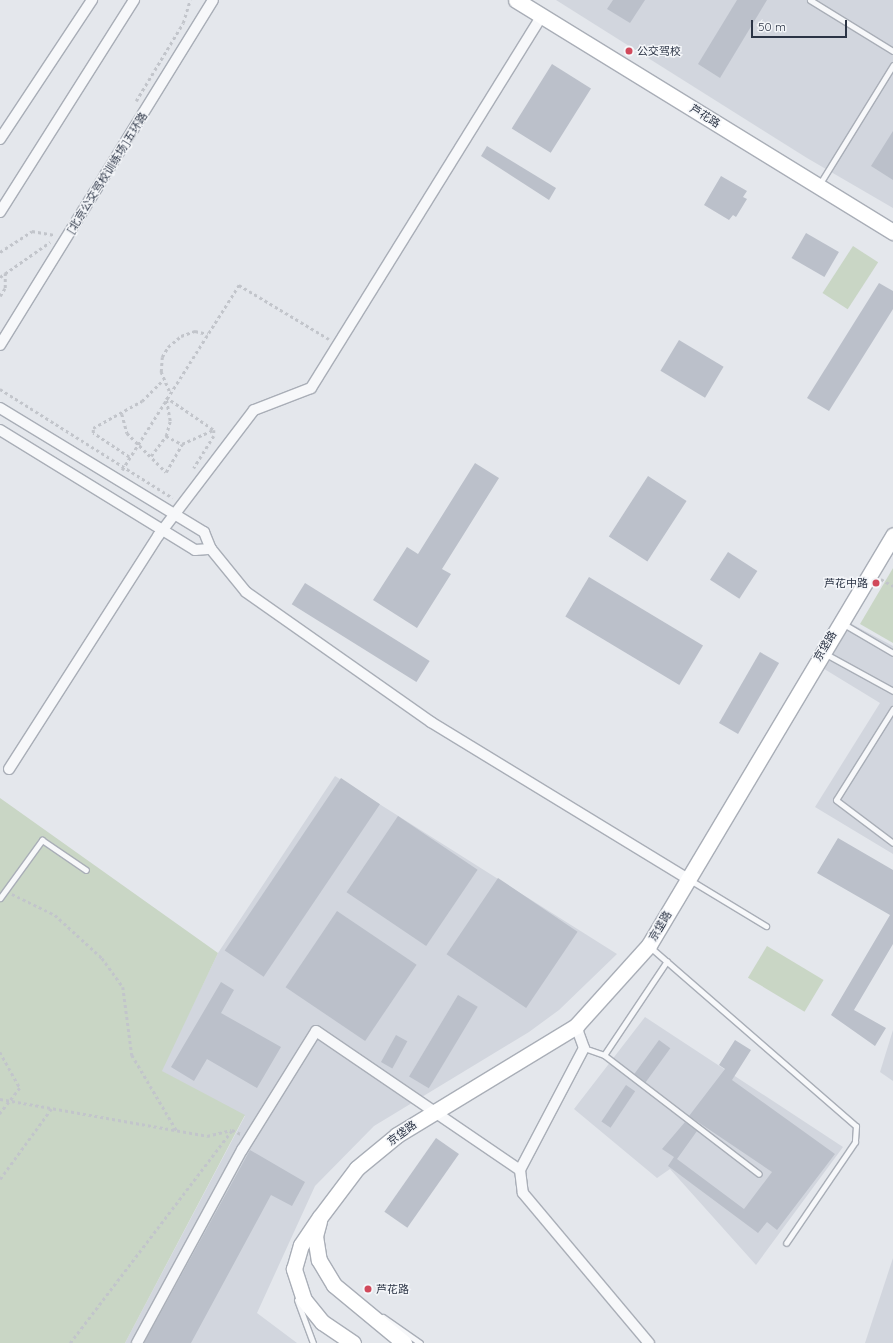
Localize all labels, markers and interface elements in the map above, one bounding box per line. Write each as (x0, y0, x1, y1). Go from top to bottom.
scale bar (753, 12, 849, 38)
text: 50 m (758, 19, 786, 34)
place label: 公交驾校 (637, 44, 681, 58)
marker: 公交驾校 (624, 46, 634, 56)
street label: 芦花路 (688, 102, 722, 130)
street label: [北京公交驾校训练场]五环路 (64, 110, 150, 236)
place label: 芦花中路 (824, 576, 868, 590)
marker: 芦花中路 (871, 578, 881, 588)
street label: 京垡路 (811, 628, 839, 664)
street label: 京垡路 (646, 908, 674, 944)
street label: 京垡路 (385, 1118, 419, 1148)
place label: 芦花路 (376, 1282, 409, 1296)
marker: 芦花路 (363, 1284, 373, 1294)

